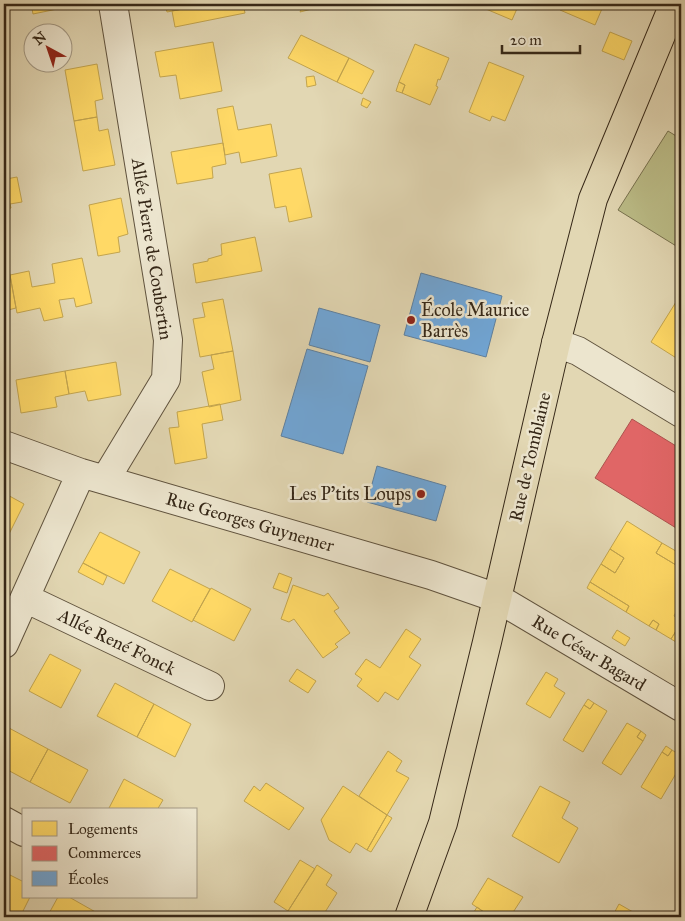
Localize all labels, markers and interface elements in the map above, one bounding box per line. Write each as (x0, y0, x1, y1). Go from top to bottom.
north arrow (22, 22, 72, 72)
scale bar (502, 22, 580, 54)
text: N (30, 28, 50, 49)
text: 20 m (510, 31, 542, 49)
street label: Allée Pierre de Coubertin (127, 156, 177, 342)
place label: École Maurice Barrès (421, 297, 529, 342)
marker: École Maurice Barrès (405, 314, 417, 326)
street label: Rue de Tomblaine (504, 390, 556, 524)
place label: Les P'tits Loups (289, 483, 411, 505)
street label: Rue Georges Guynemer (163, 487, 337, 558)
marker: Les P'tits Loups (415, 488, 427, 500)
street label: Allée René Fonck (54, 604, 180, 680)
street label: Rue César Bagard (527, 610, 650, 697)
legend (22, 808, 198, 898)
text: Logements (68, 820, 138, 838)
text: Commerces (68, 844, 141, 862)
text: Écoles (68, 869, 108, 888)

